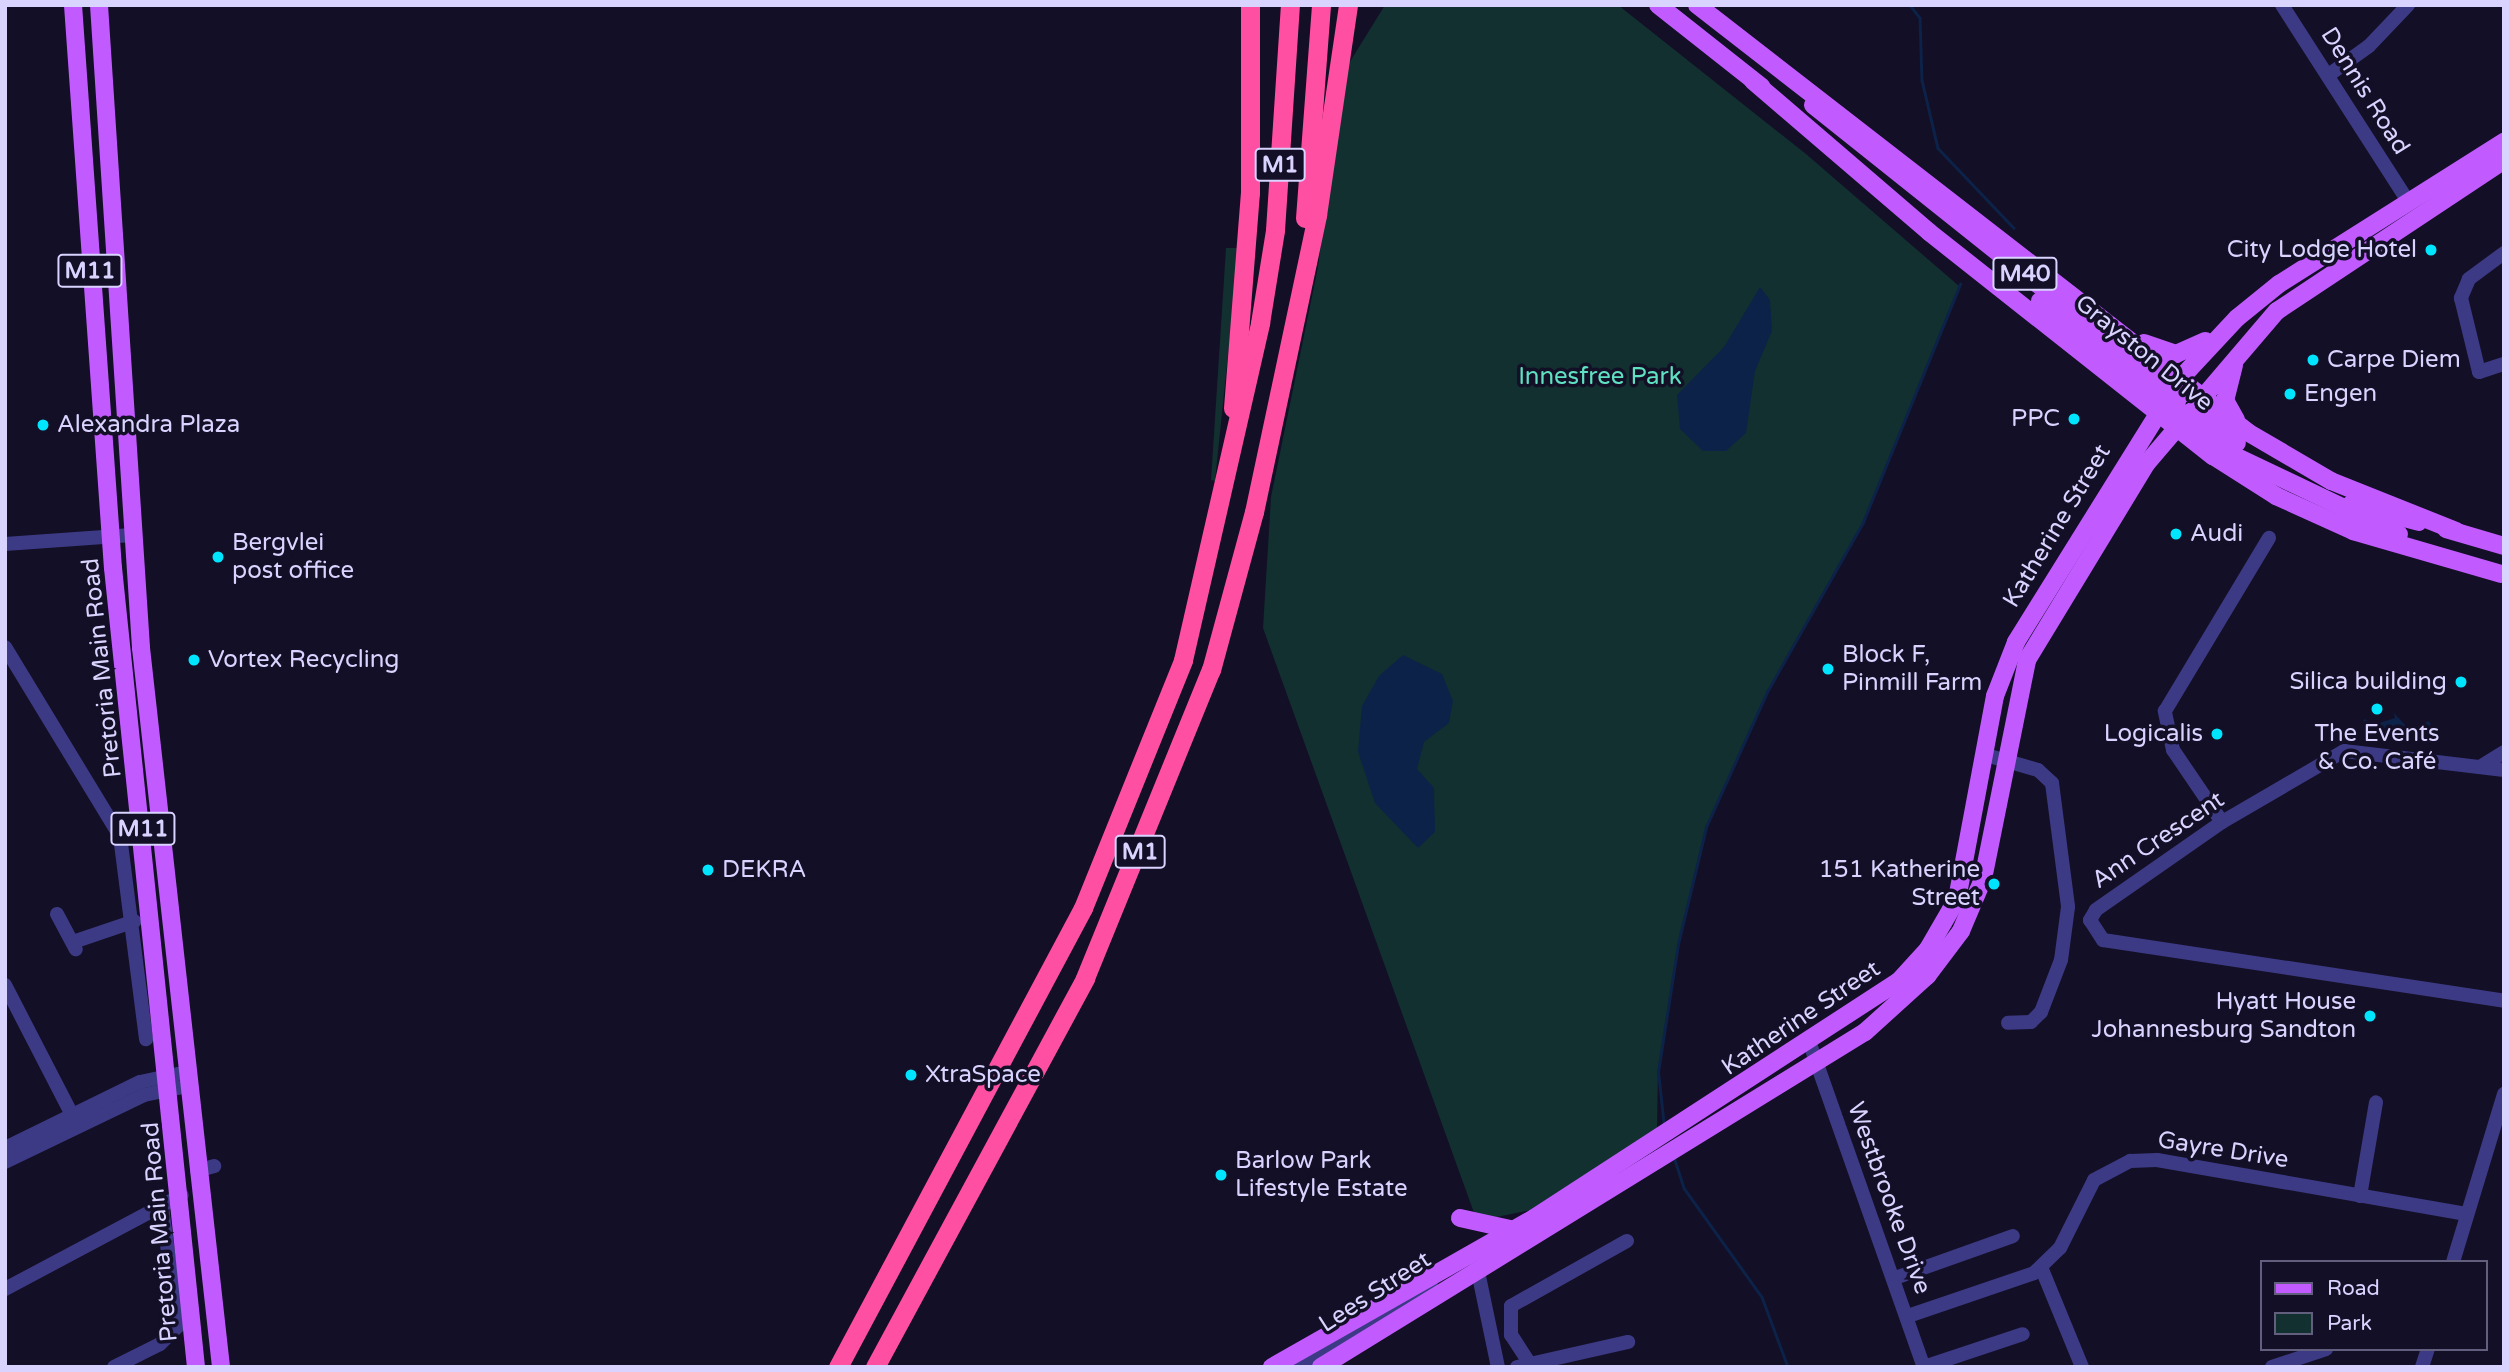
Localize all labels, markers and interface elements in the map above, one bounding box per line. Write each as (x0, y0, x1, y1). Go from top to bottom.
street label: Dennis Road (2315, 22, 2415, 160)
road number: M1 (1254, 146, 1306, 184)
place label: City Lodge Hotel (2227, 236, 2417, 264)
marker: City Lodge Hotel (2423, 242, 2439, 258)
road number: M11 (57, 252, 123, 290)
road number: M40 (1992, 255, 2058, 294)
street label: Grayston Drive (2069, 289, 2219, 417)
place label: Carpe Diem (2327, 346, 2461, 374)
marker: Carpe Diem (2305, 352, 2321, 368)
park label: Innesfree Park (1518, 363, 1682, 391)
place label: Engen (2304, 380, 2377, 408)
marker: Engen (2282, 386, 2298, 402)
place label: PPC (2011, 405, 2060, 433)
place label: Alexandra Plaza (57, 411, 240, 439)
marker: PPC (2066, 411, 2082, 427)
marker: Alexandra Plaza (35, 417, 51, 433)
street label: Katherine Street (1997, 439, 2117, 613)
place label: Audi (2190, 520, 2243, 548)
marker: Audi (2168, 526, 2184, 542)
place label: Bergvlei post office (232, 529, 354, 585)
marker: Bergvlei post office (210, 549, 226, 565)
street label: Pretoria Main Road (76, 557, 128, 779)
place label: Block F, Pinmill Farm (1842, 641, 1982, 697)
place label: Vortex Recycling (208, 646, 399, 674)
marker: Vortex Recycling (186, 652, 202, 668)
marker: Block F, Pinmill Farm (1820, 661, 1836, 677)
place label: Silica building (2289, 668, 2447, 696)
marker: Silica building (2453, 674, 2469, 690)
marker: The Events & Co. Café (2369, 701, 2385, 717)
place label: Logicalis (2104, 720, 2203, 748)
place label: The Events & Co. Café (2315, 720, 2439, 776)
marker: Logicalis (2209, 726, 2225, 742)
street label: Ann Crescent (2086, 785, 2230, 895)
road number: M11 (110, 810, 176, 848)
road number: M1 (1114, 832, 1166, 872)
place label: DEKRA (722, 856, 806, 884)
place label: 151 Katherine Street (1819, 856, 1980, 912)
marker: DEKRA (700, 862, 716, 878)
marker: 151 Katherine Street (1986, 876, 2002, 892)
street label: Katherine Street (1716, 954, 1886, 1082)
place label: Hyatt House Johannesburg Sandton (2092, 988, 2356, 1044)
marker: Hyatt House Johannesburg Sandton (2362, 1008, 2378, 1024)
place label: XtraSpace (925, 1061, 1041, 1089)
marker: XtraSpace (903, 1067, 919, 1083)
street label: Westbrooke Drive (1841, 1098, 1937, 1298)
street label: Pretoria Main Road (136, 1121, 184, 1343)
street label: Gayre Drive (2156, 1125, 2290, 1175)
place label: Barlow Park Lifestyle Estate (1235, 1147, 1408, 1203)
marker: Barlow Park Lifestyle Estate (1213, 1167, 1229, 1183)
street label: Lees Street (1314, 1245, 1436, 1339)
legend (2260, 1260, 2488, 1351)
text: Road (2327, 1276, 2380, 1301)
text: Park (2327, 1311, 2372, 1336)

